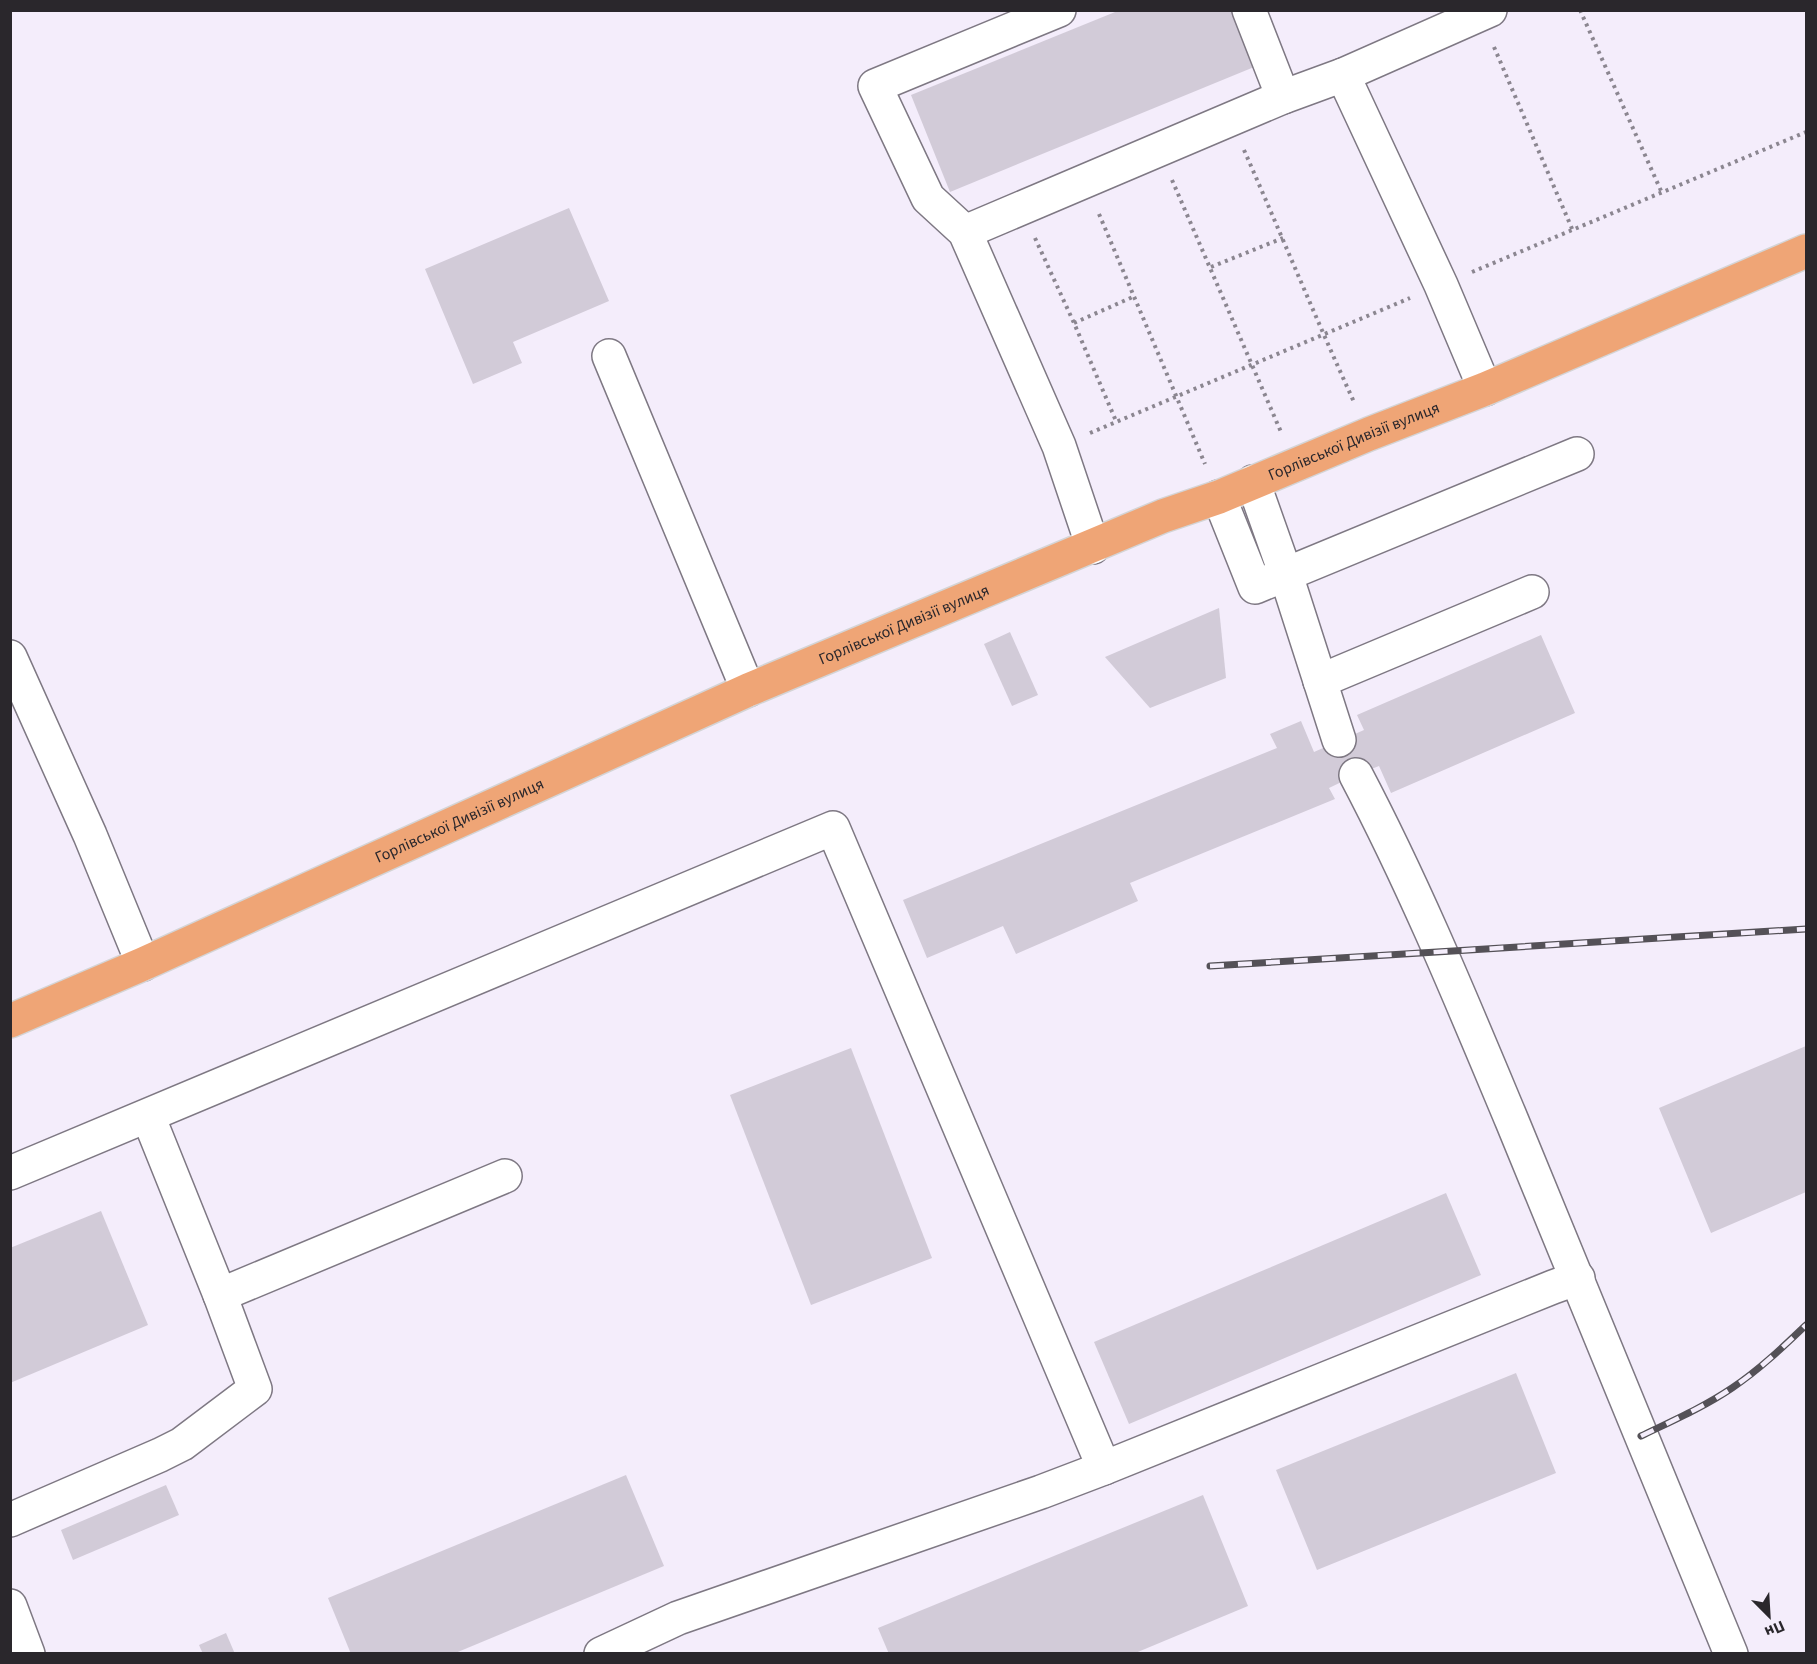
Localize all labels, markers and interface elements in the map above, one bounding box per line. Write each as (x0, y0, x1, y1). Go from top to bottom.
street label: Горлівської Дивізії вулиця (1265, 397, 1443, 486)
street label: Горлівської Дивізії вулиця (815, 579, 993, 670)
street label: Горлівської Дивізії вулиця (371, 773, 547, 869)
north arrow (1739, 1586, 1799, 1646)
text: Пн (1761, 1615, 1788, 1643)

